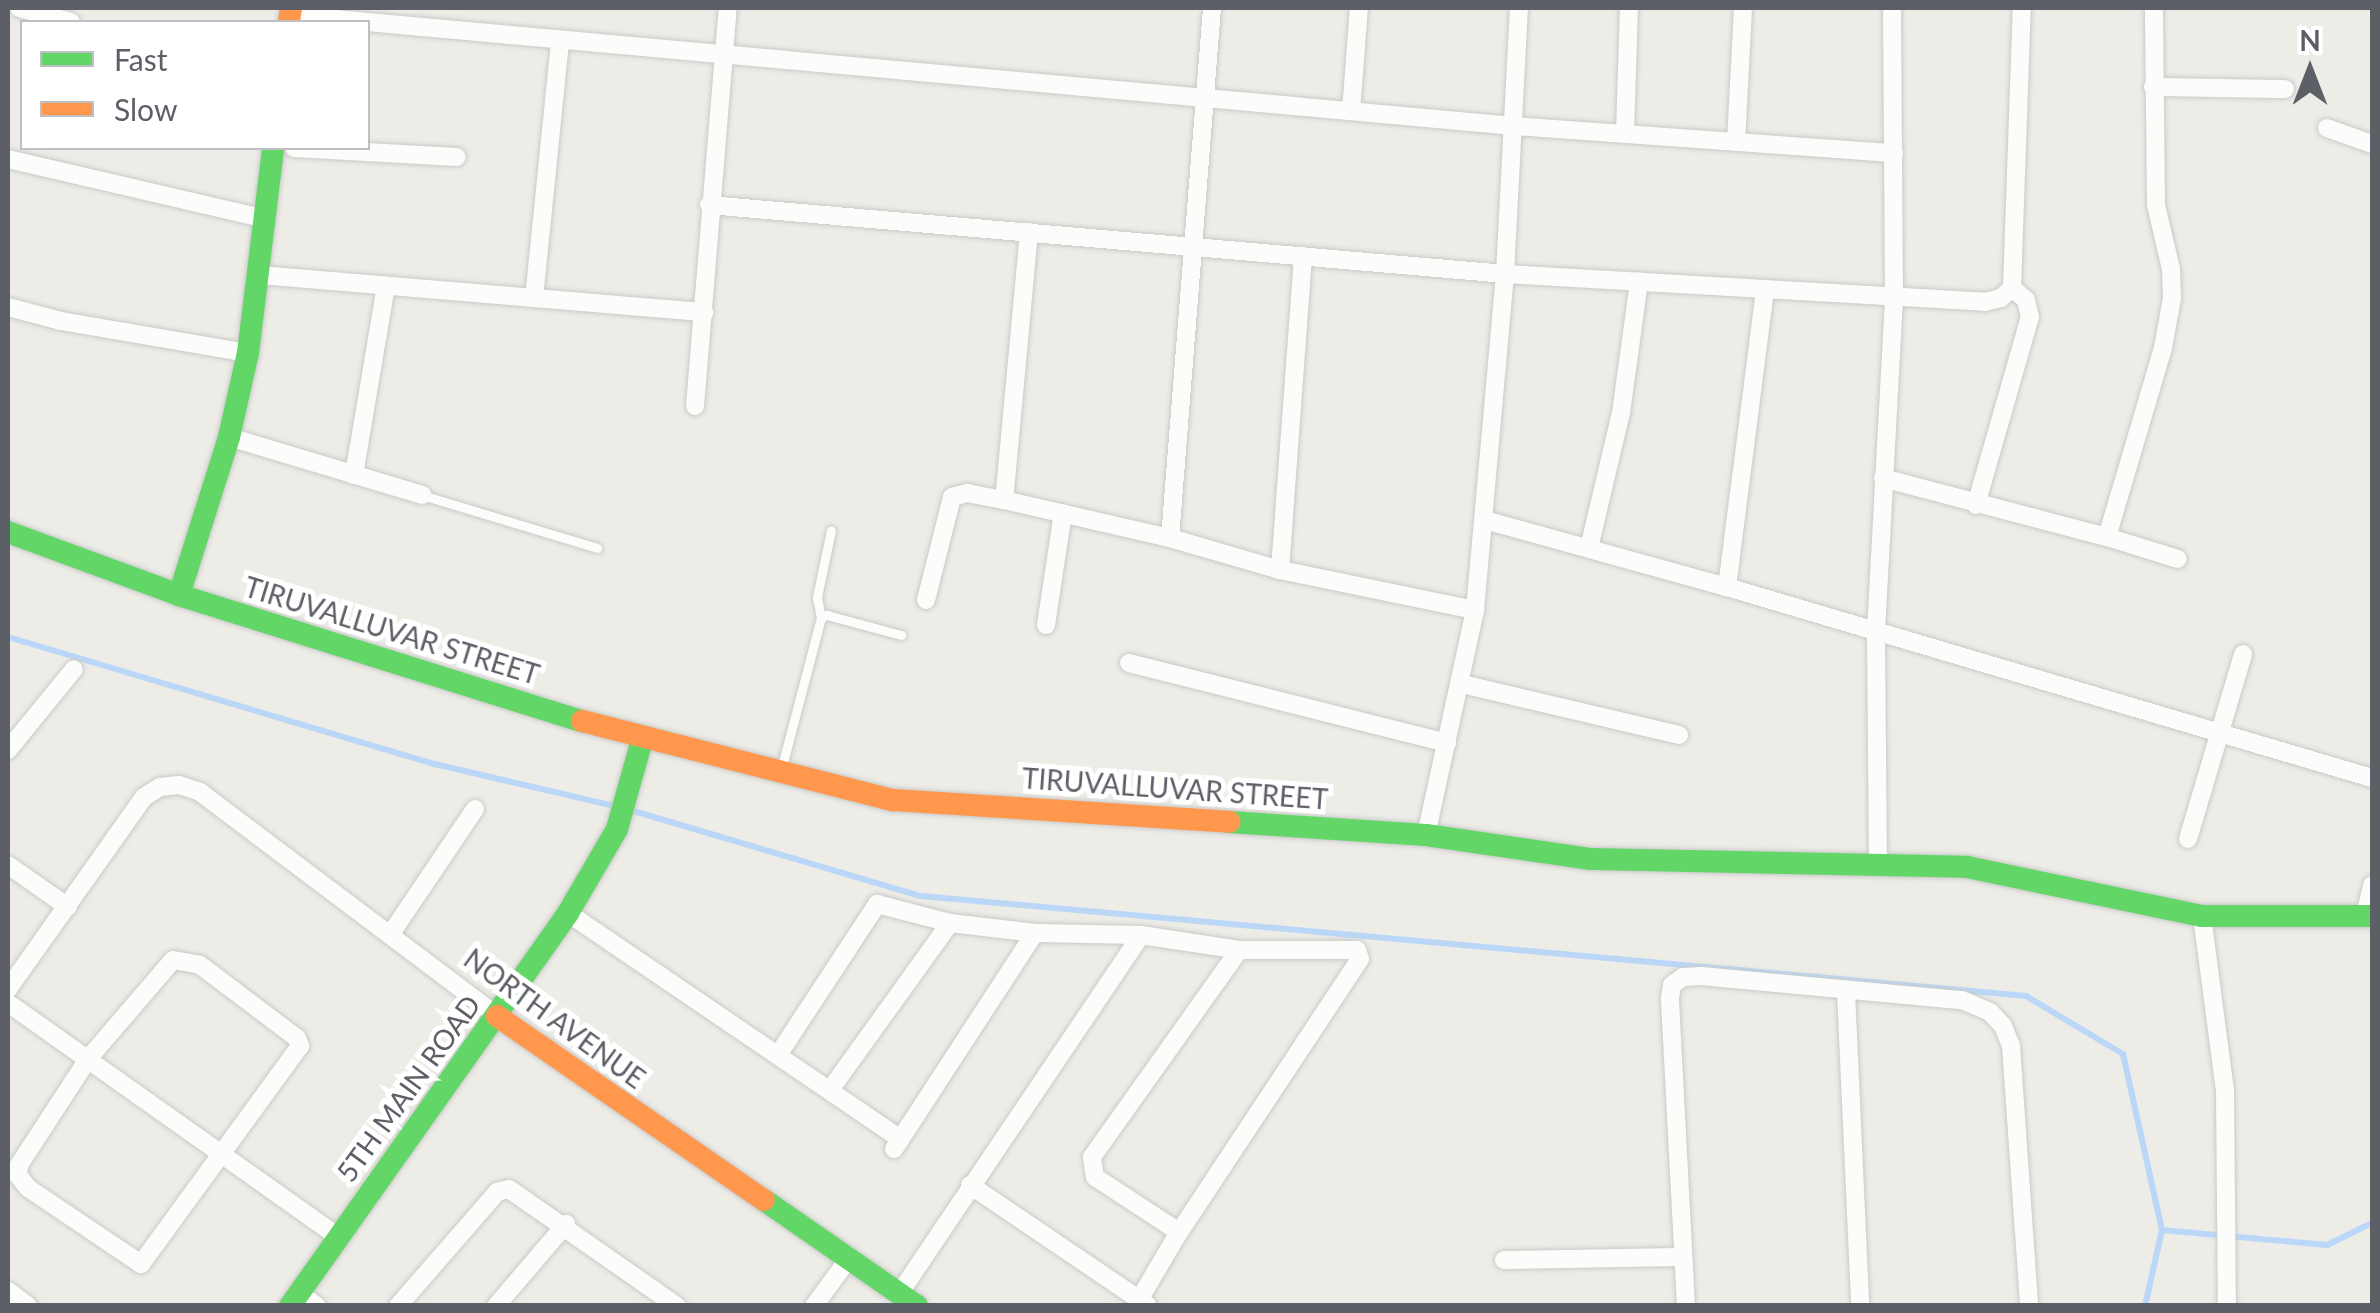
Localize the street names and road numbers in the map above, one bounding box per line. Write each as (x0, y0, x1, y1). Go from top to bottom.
street label: TIRUVALLUVAR STREET (240, 569, 544, 691)
street label: TIRUVALLUVAR STREET (1021, 761, 1329, 815)
street label: NORTH AVENUE (458, 941, 652, 1095)
street label: 5TH MAIN ROAD (329, 988, 487, 1188)

